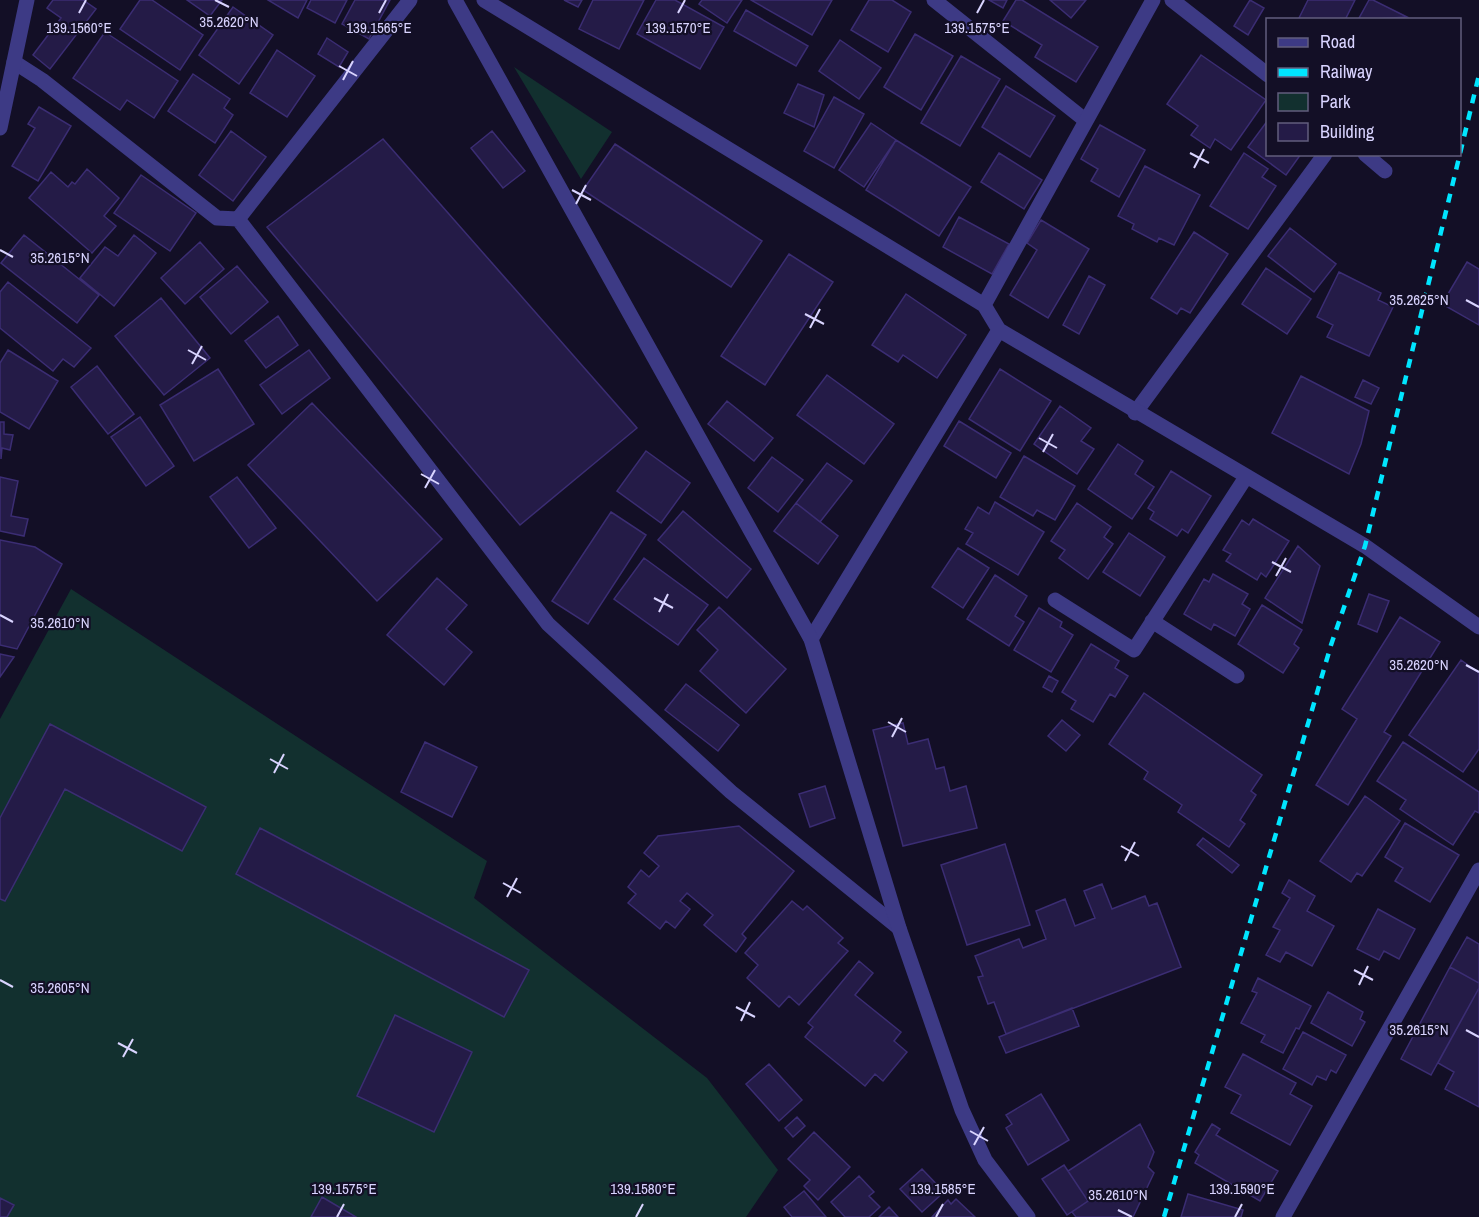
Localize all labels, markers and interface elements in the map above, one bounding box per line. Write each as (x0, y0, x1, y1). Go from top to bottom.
text: 35.2620°N (199, 11, 259, 32)
text: 139.1560°E (46, 17, 112, 38)
text: 139.1565°E (346, 17, 412, 38)
text: 139.1570°E (645, 17, 711, 38)
text: 139.1575°E (944, 17, 1010, 38)
legend (1266, 18, 1461, 156)
text: Road (1320, 29, 1355, 54)
text: Railway (1320, 59, 1373, 84)
text: Park (1320, 89, 1351, 114)
text: Building (1320, 119, 1375, 144)
text: 35.2615°N (30, 247, 90, 268)
text: 35.2625°N (1389, 289, 1449, 310)
text: 35.2610°N (30, 612, 90, 633)
text: 35.2620°N (1389, 654, 1449, 675)
text: 35.2605°N (30, 977, 90, 998)
text: 35.2615°N (1389, 1019, 1449, 1040)
text: 139.1575°E (311, 1178, 377, 1199)
text: 139.1580°E (610, 1178, 676, 1199)
text: 139.1585°E (910, 1178, 976, 1199)
text: 139.1590°E (1209, 1178, 1275, 1199)
text: 35.2610°N (1088, 1184, 1148, 1205)

